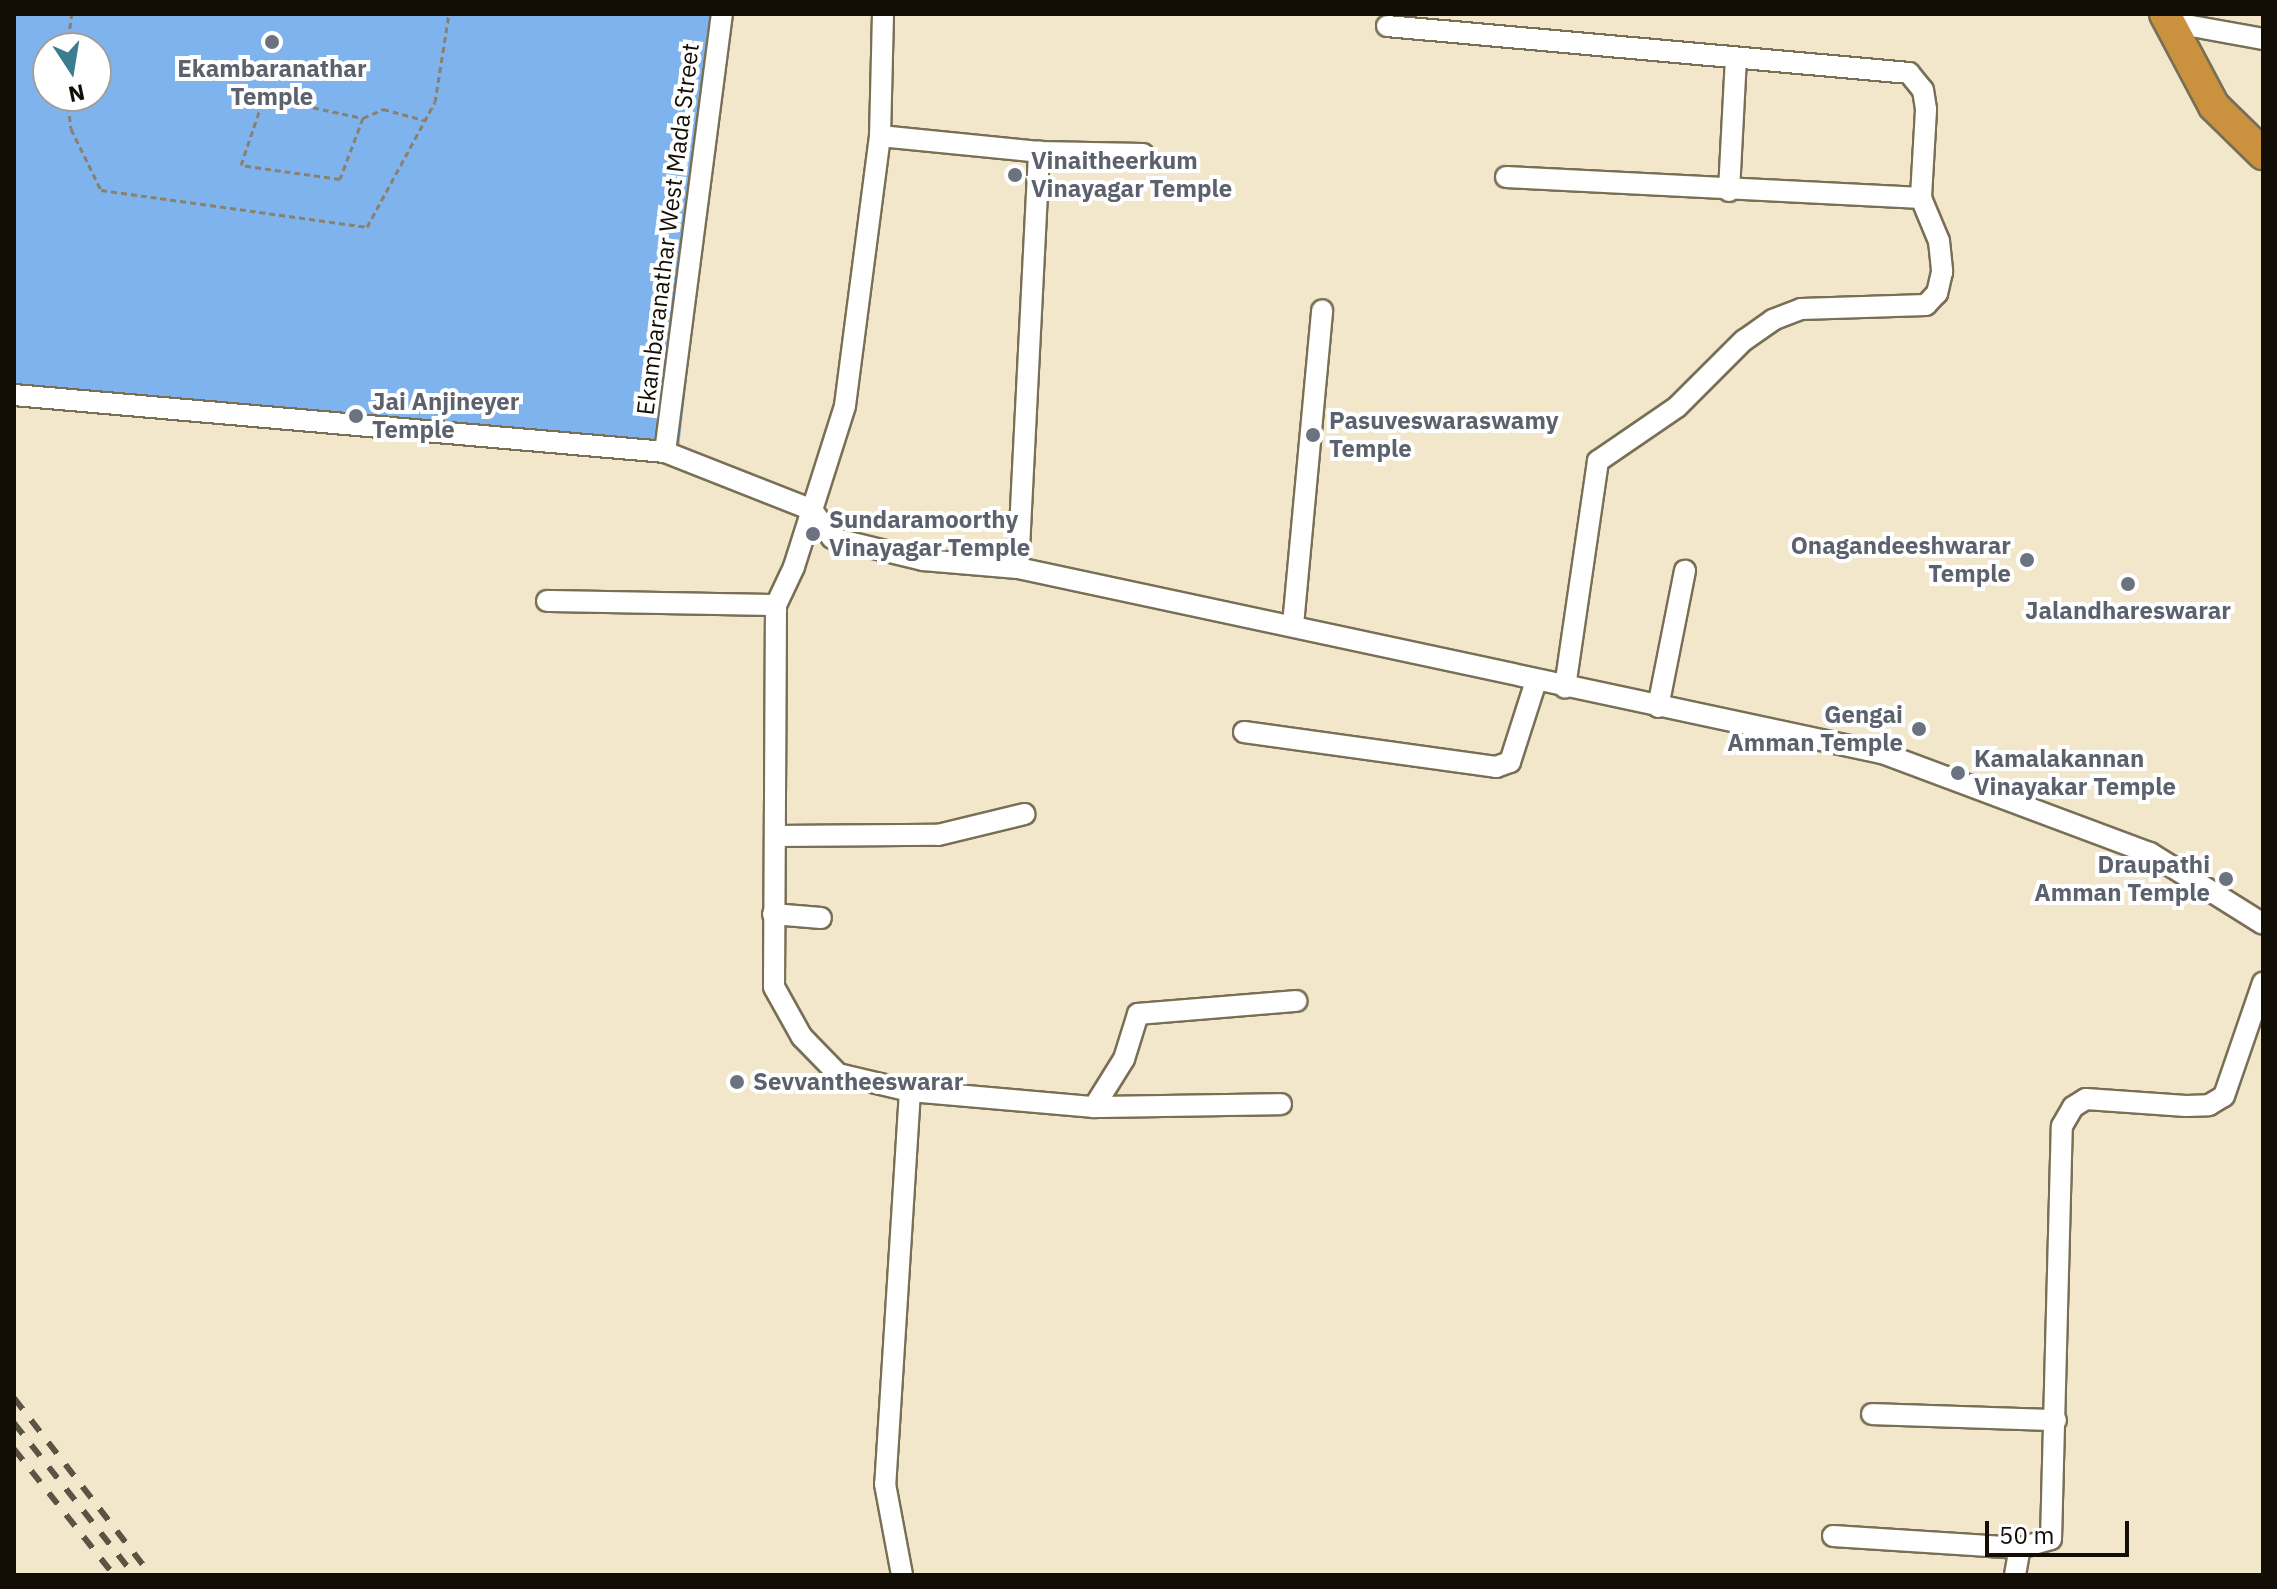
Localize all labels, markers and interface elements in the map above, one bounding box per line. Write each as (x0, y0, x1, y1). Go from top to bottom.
north arrow (32, 32, 112, 112)
marker: Ekambaranathar Temple (263, 33, 281, 51)
street label: Ekambaranathar West Mada Street (631, 41, 705, 417)
place label: Ekambaranathar Temple (177, 55, 367, 111)
text: N (66, 78, 87, 110)
place label: Vinaitheerkum Vinayagar Temple (1031, 147, 1232, 203)
marker: Vinaitheerkum Vinayagar Temple (1006, 166, 1024, 184)
place label: Jai Anjineyer Temple (372, 388, 520, 444)
marker: Jai Anjineyer Temple (347, 407, 365, 425)
place label: Pasuveswaraswamy Temple (1329, 407, 1558, 463)
marker: Pasuveswaraswamy Temple (1304, 426, 1322, 444)
place label: Sundaramoorthy Vinayagar Temple (829, 506, 1030, 562)
marker: Sundaramoorthy Vinayagar Temple (804, 525, 822, 543)
place label: Onagandeeshwarar Temple (1791, 532, 2011, 588)
marker: Onagandeeshwarar Temple (2018, 551, 2036, 569)
marker: Jalandhareswarar (2119, 575, 2137, 593)
place label: Jalandhareswarar (2025, 597, 2231, 625)
place label: Gengai Amman Temple (1727, 701, 1903, 757)
marker: Gengai Amman Temple (1910, 720, 1928, 738)
place label: Kamalakannan Vinayakar Temple (1974, 745, 2176, 801)
marker: Kamalakannan Vinayakar Temple (1949, 764, 1967, 782)
place label: Draupathi Amman Temple (2034, 851, 2210, 907)
marker: Draupathi Amman Temple (2217, 870, 2235, 888)
place label: Sevvantheeswarar (753, 1068, 963, 1096)
marker: Sevvantheeswarar (728, 1073, 746, 1091)
scale bar (1989, 1505, 2133, 1555)
text: 50 m (1999, 1519, 2054, 1551)

